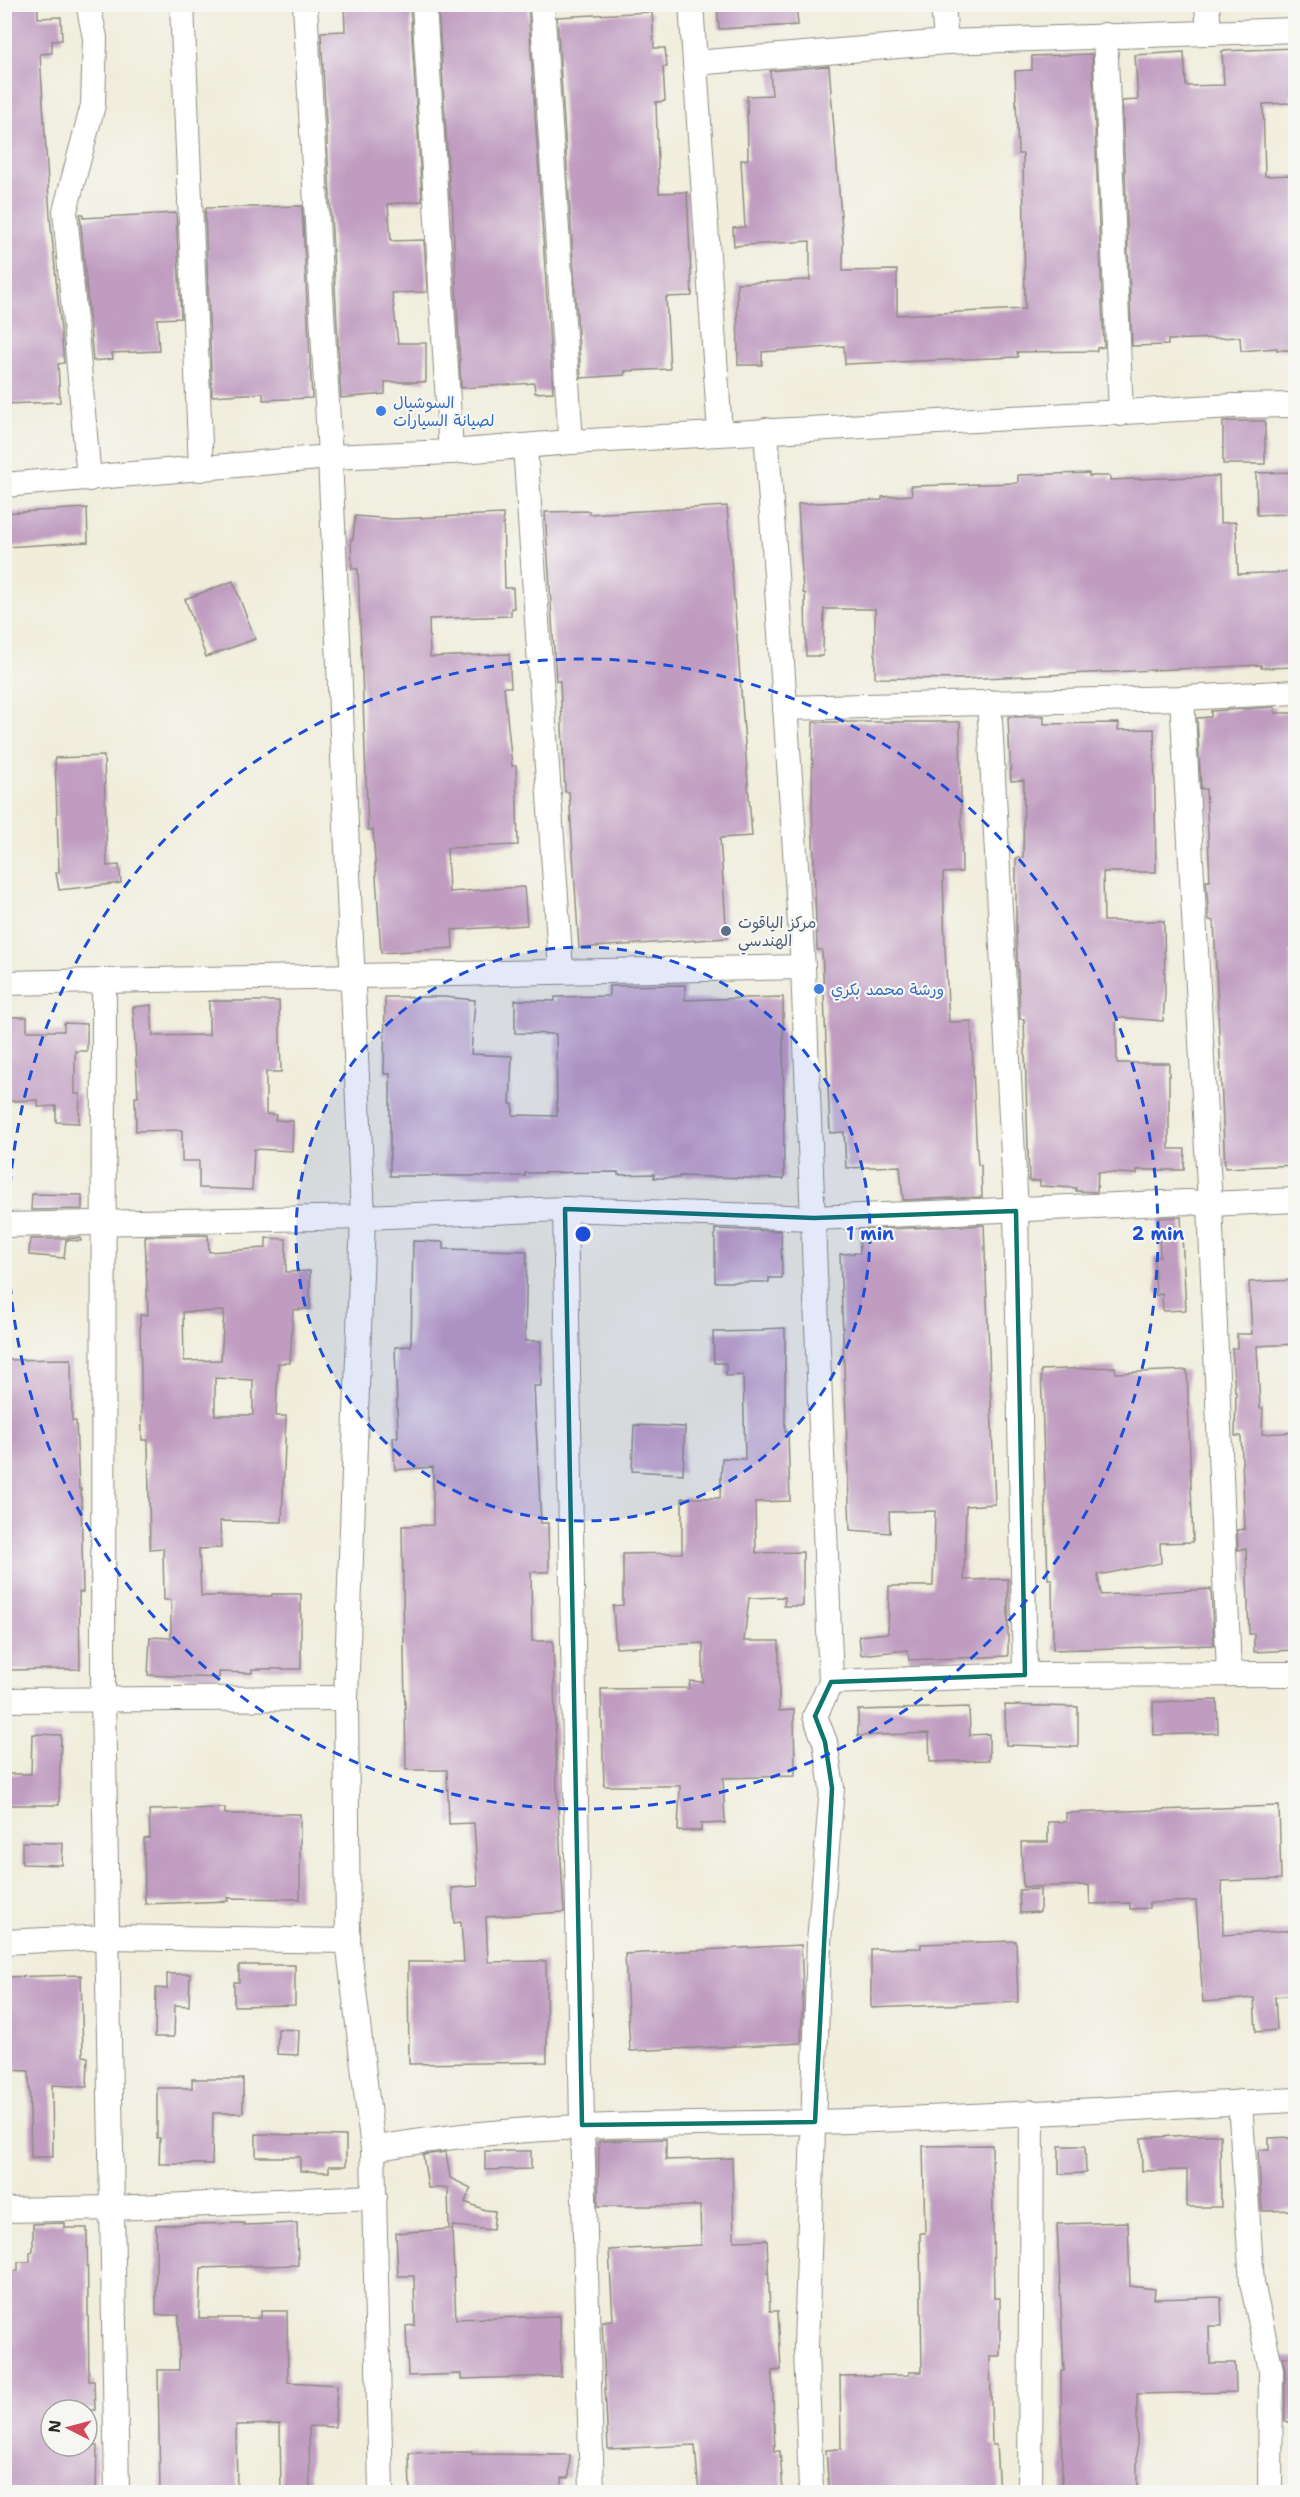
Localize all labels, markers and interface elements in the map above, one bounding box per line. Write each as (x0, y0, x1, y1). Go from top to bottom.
place label: السوشيال لصيانة السيارات (393, 392, 494, 431)
marker: السوشيال لصيانة السيارات (374, 404, 388, 418)
place label: مركز الياقوت الهندسي (738, 912, 816, 955)
marker: مركز الياقوت الهندسي (719, 924, 733, 938)
place label: ورشة محمد بكري (831, 979, 944, 1001)
marker: ورشة محمد بكري (812, 982, 826, 996)
text: 1 min (846, 1222, 894, 1246)
text: 2 min (1132, 1222, 1184, 1246)
centre of rings (573, 1224, 593, 1244)
north arrow (39, 2398, 99, 2458)
text: N (43, 2419, 66, 2434)

